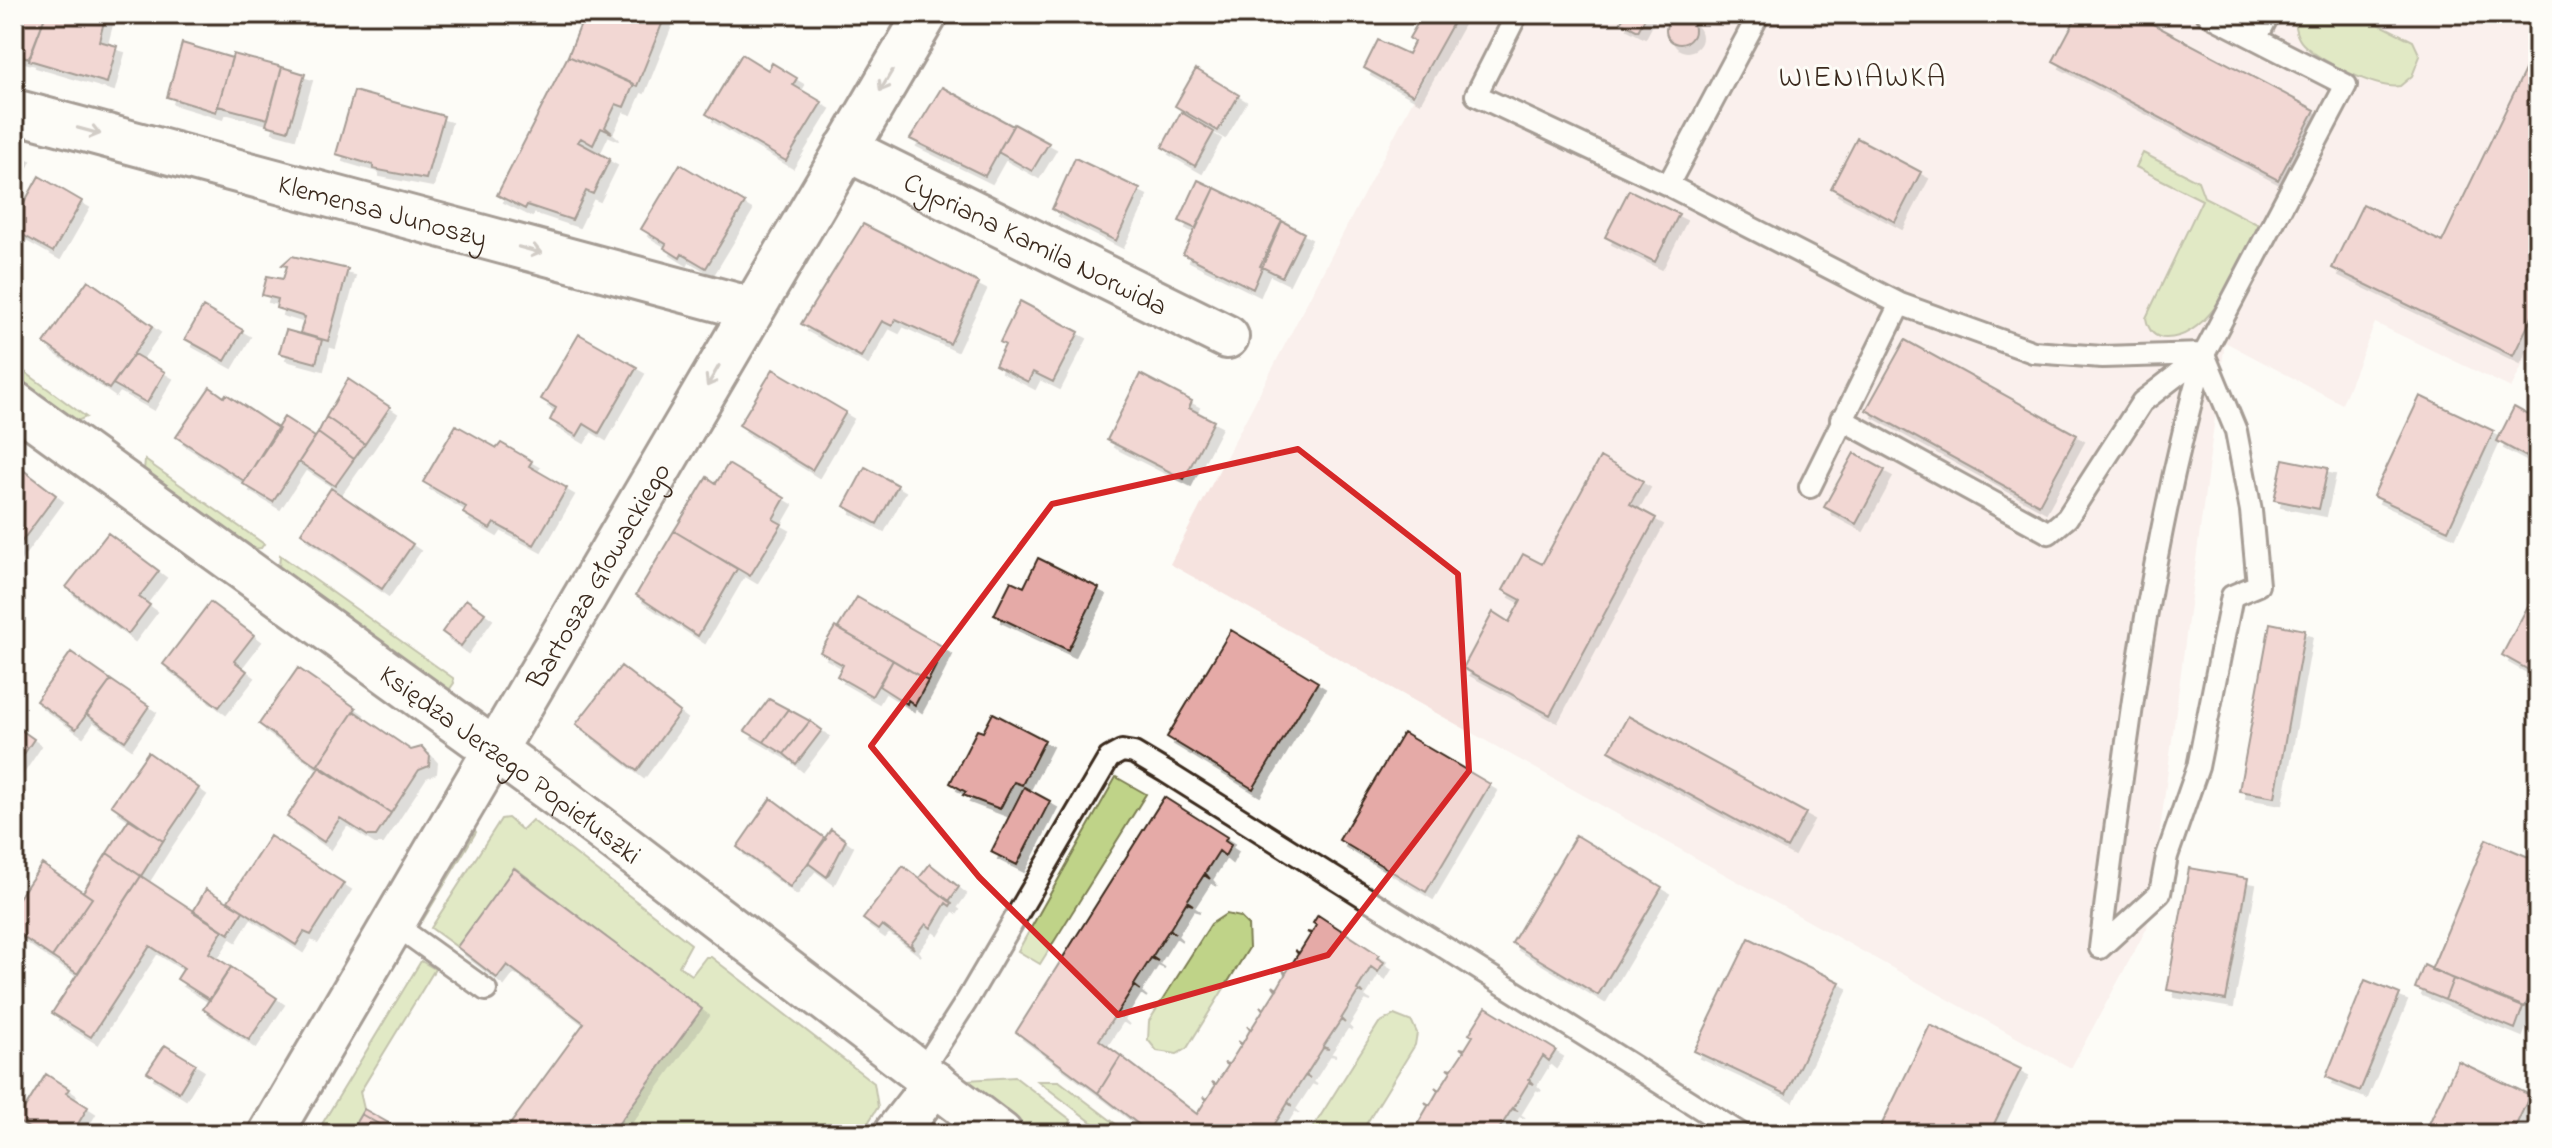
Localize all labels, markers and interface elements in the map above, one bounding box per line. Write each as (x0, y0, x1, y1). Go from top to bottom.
district label: WIENIAWKA (1779, 57, 1947, 101)
one-way arrow (878, 69, 894, 92)
one-way arrow (76, 124, 102, 139)
street label: Cypriana Kamila Norwida (896, 163, 1174, 328)
street label: Klemensa Junoszy (273, 166, 491, 261)
one-way arrow (516, 243, 542, 258)
one-way arrow (705, 364, 720, 388)
street label: Bartosza Głowackiego (518, 456, 683, 698)
street label: Księdza Jerzego Popiełuszki (370, 656, 649, 876)

